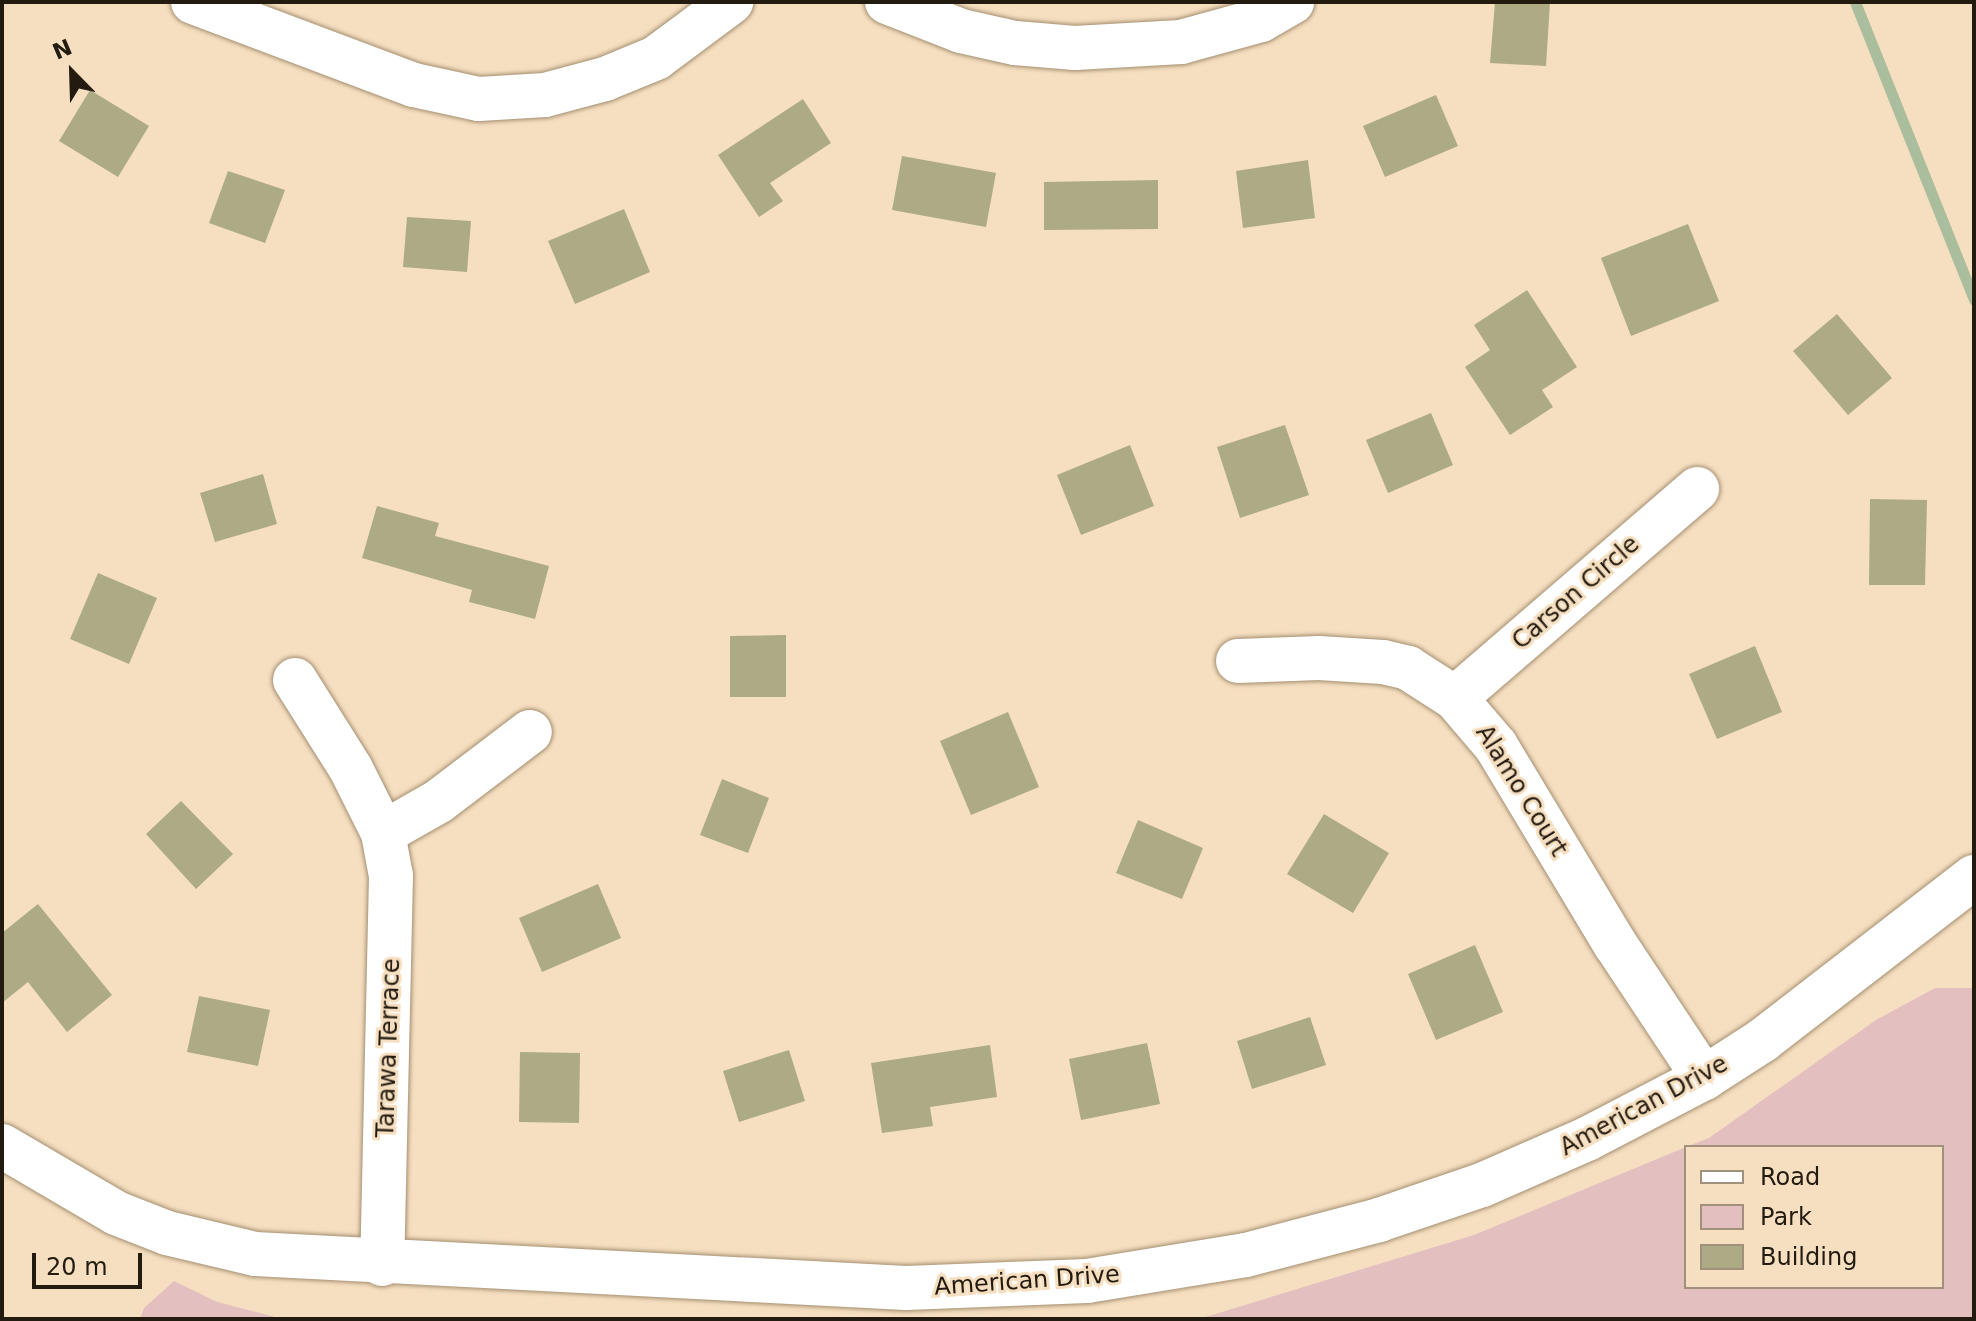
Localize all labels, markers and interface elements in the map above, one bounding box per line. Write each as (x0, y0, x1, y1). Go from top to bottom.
north arrow (32, 32, 112, 112)
text: N (49, 34, 76, 65)
street label: Carson Circle (1507, 530, 1645, 656)
street label: Alamo Court (1469, 720, 1573, 862)
street label: Tarawa Terrace (371, 958, 407, 1138)
street label: American Drive (1555, 1050, 1733, 1162)
legend (1684, 1145, 1944, 1289)
text: Road (1760, 1163, 1820, 1191)
text: Park (1760, 1203, 1812, 1231)
scale bar (36, 1237, 146, 1287)
text: Building (1760, 1243, 1857, 1271)
text: 20 m (46, 1253, 108, 1281)
street label: American Drive (933, 1260, 1121, 1302)

